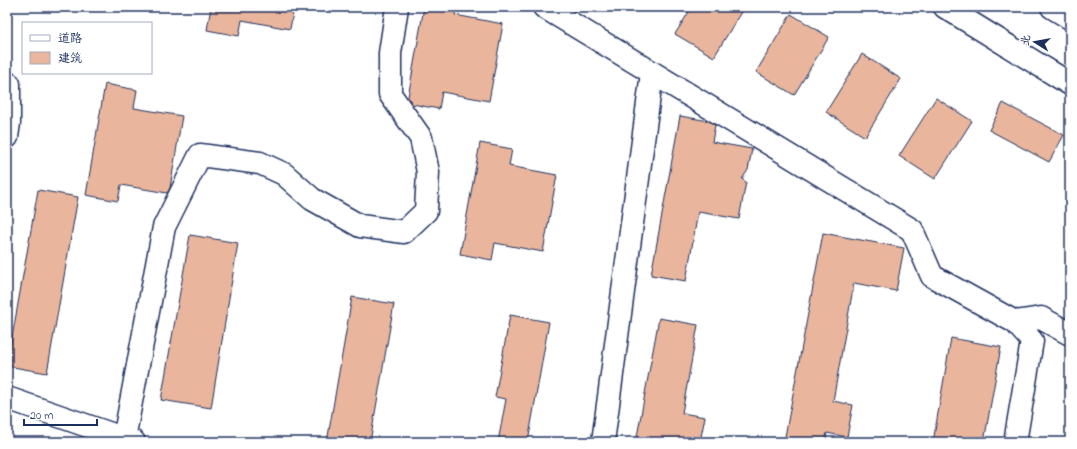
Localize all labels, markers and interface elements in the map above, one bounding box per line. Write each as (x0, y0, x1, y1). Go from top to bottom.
legend (22, 22, 152, 74)
north arrow (1015, 22, 1055, 62)
text: 道路 (58, 30, 82, 48)
text: 北 (1017, 33, 1035, 47)
text: 建筑 (58, 50, 82, 68)
scale bar (24, 401, 97, 427)
text: 20 m (30, 407, 53, 425)

